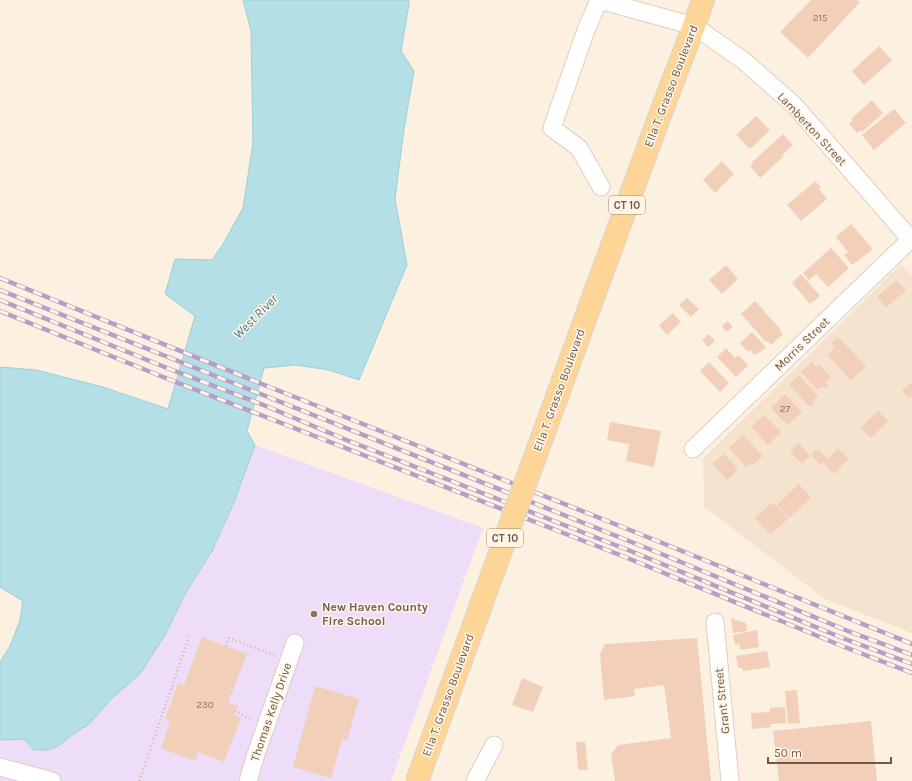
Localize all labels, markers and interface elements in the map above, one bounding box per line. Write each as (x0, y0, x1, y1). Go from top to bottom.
house number: 215 (813, 12, 828, 24)
street label: Ella T. Grasso Boulevard (641, 23, 701, 149)
street label: Lamberton Street (774, 89, 850, 169)
road number: CT 10 (609, 196, 645, 214)
water label: West River (230, 291, 281, 342)
street label: Morris Street (772, 314, 833, 374)
street label: Ella T. Grasso Boulevard (530, 327, 588, 453)
house number: 27 (780, 403, 791, 415)
road number: CT 10 (487, 529, 523, 547)
place label: New Haven County Fire School (322, 600, 428, 628)
marker: New Haven County Fire School (309, 609, 319, 619)
street label: Ella T. Grasso Boulevard (419, 632, 477, 758)
street label: Thomas Kelly Drive (248, 661, 294, 763)
street label: Grant Street (712, 667, 732, 735)
house number: 230 (196, 699, 214, 711)
scale bar (768, 739, 891, 765)
text: 50 m (774, 746, 802, 760)

